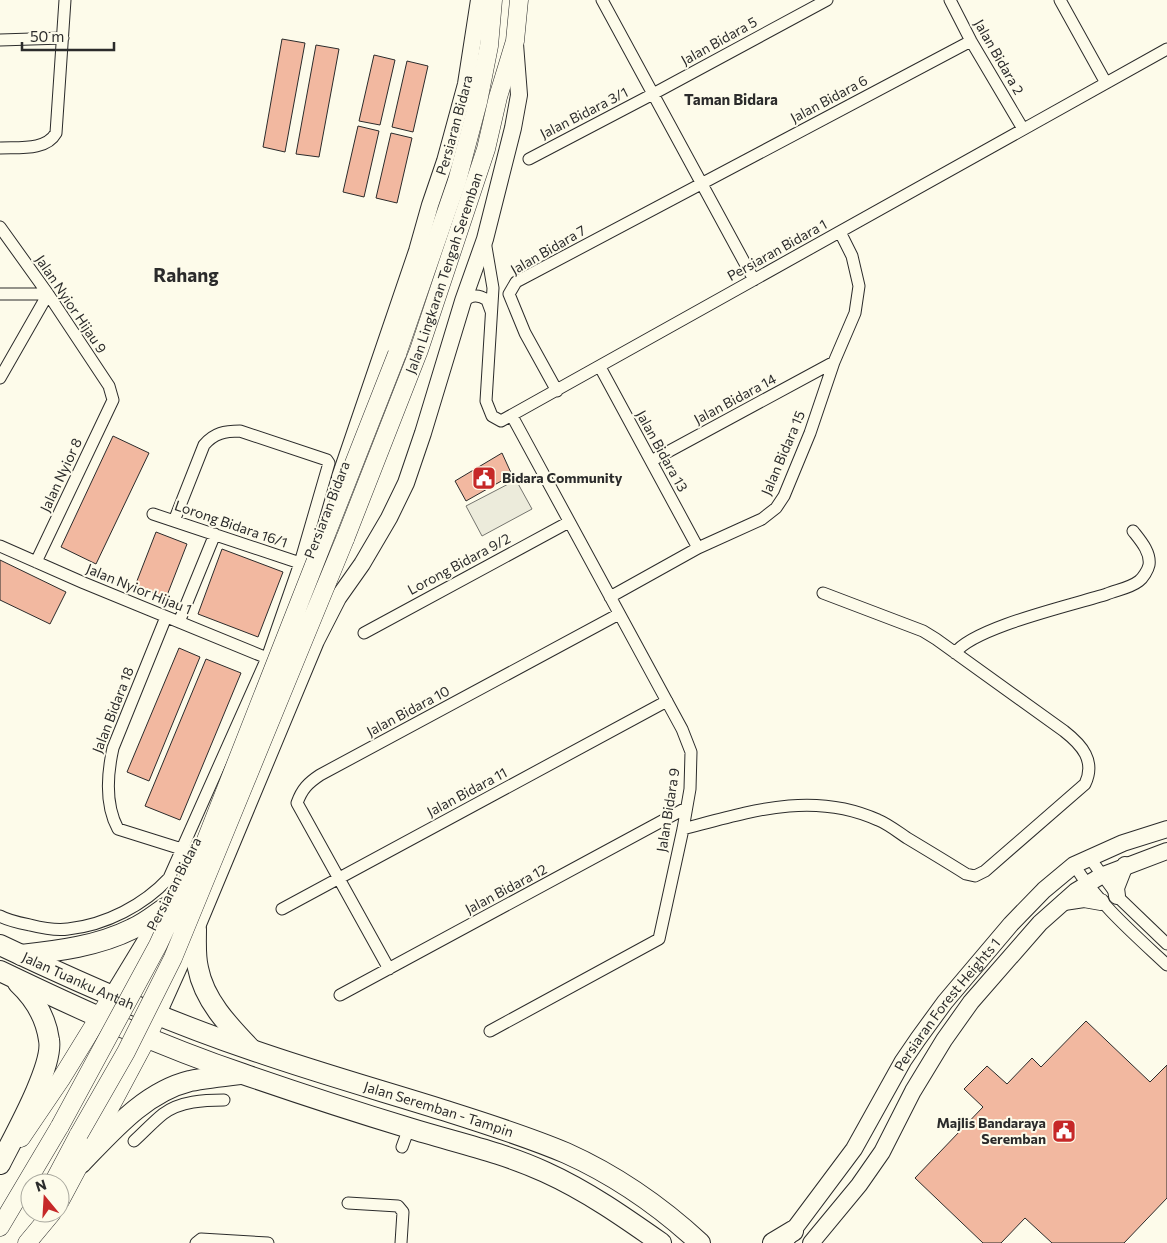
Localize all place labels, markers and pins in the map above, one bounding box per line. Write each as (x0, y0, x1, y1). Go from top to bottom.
public building icon: Bidara Community (471, 465, 497, 491)
place label: Bidara Community (502, 469, 623, 486)
place label: Majlis Bandaraya Seremban (936, 1114, 1046, 1147)
public building icon: Majlis Bandaraya Seremban (1051, 1118, 1077, 1144)

